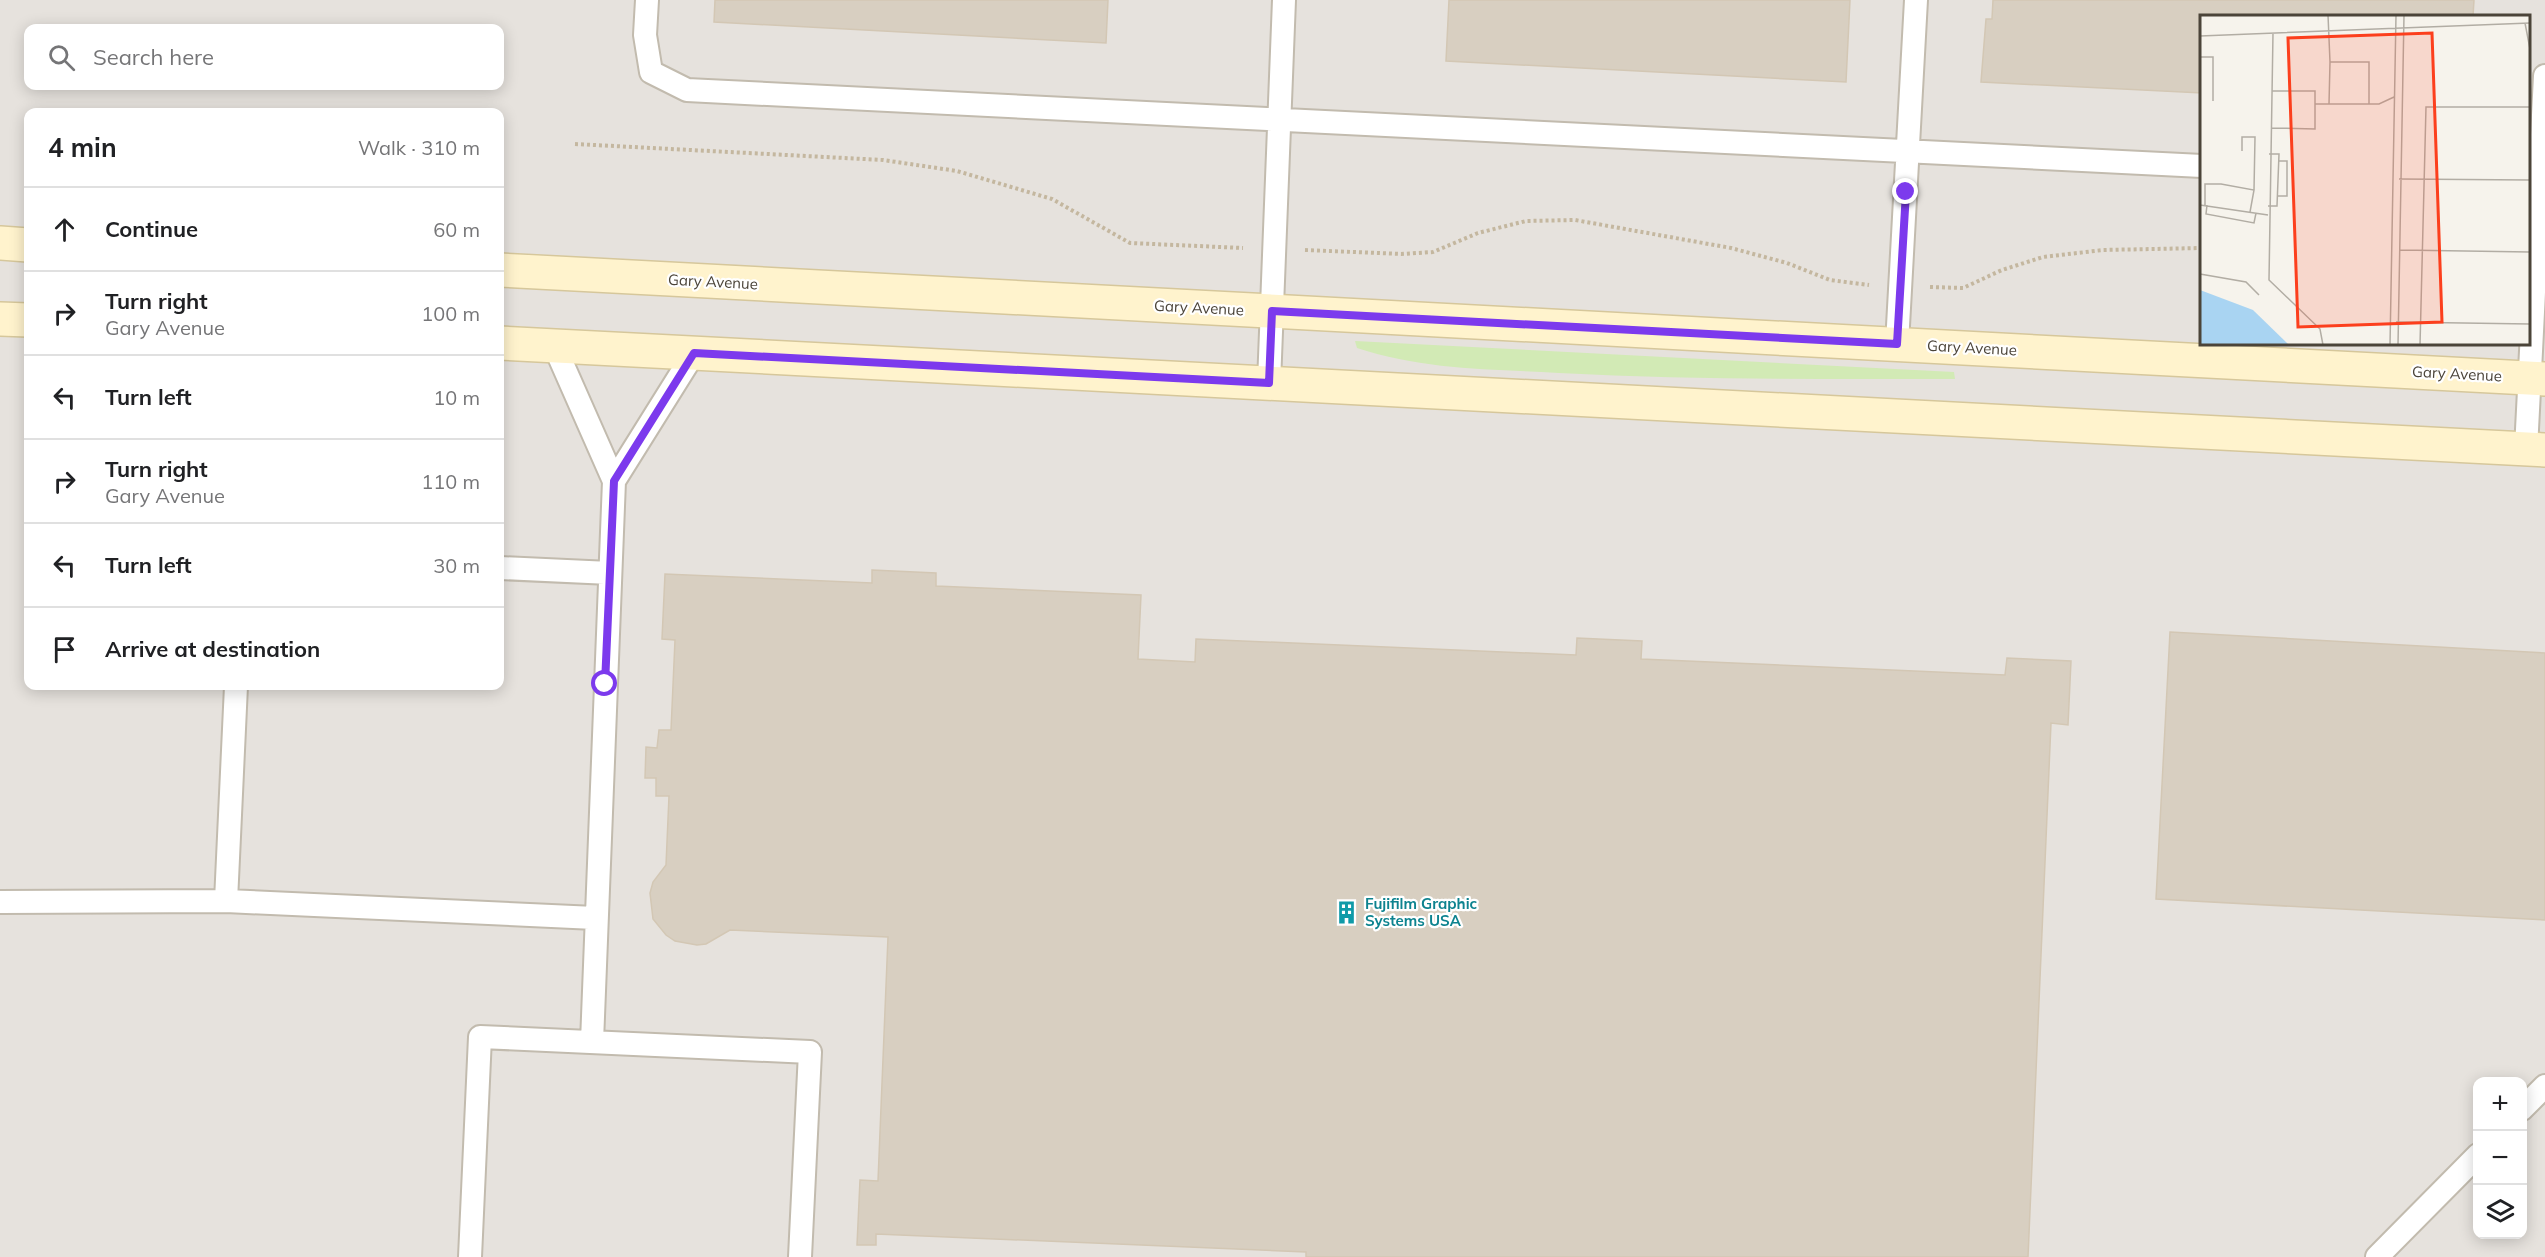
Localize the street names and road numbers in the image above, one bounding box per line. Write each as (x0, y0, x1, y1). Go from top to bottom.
street label: Gary Avenue (668, 270, 758, 293)
street label: Gary Avenue (1154, 296, 1244, 319)
street label: Gary Avenue (1927, 336, 2017, 359)
street label: Gary Avenue (2412, 362, 2502, 385)

